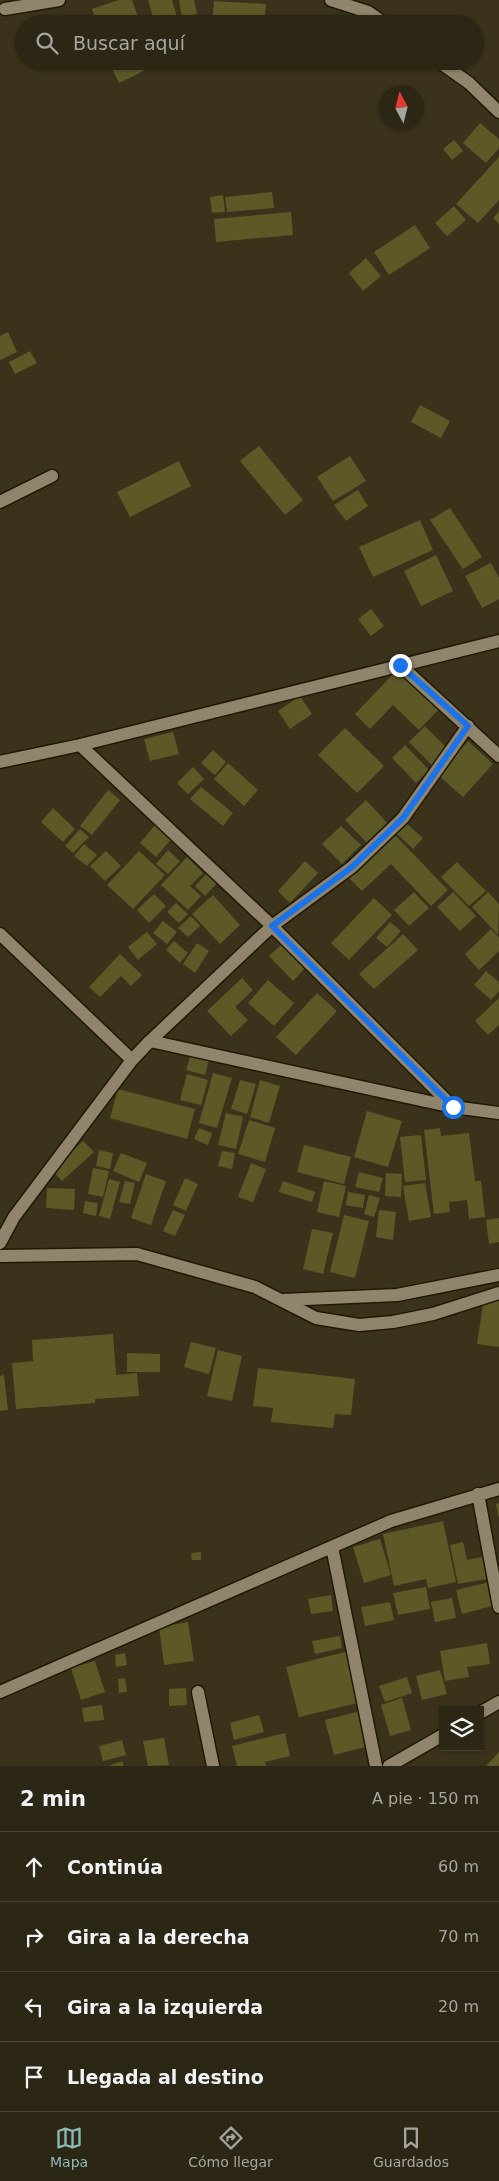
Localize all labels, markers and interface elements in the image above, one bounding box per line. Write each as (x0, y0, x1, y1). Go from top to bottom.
search box (15, 15, 484, 70)
icon: search (33, 29, 61, 57)
text: Buscar aquí (73, 32, 185, 54)
north arrow (379, 85, 424, 130)
route end (389, 654, 412, 677)
route start (442, 1096, 465, 1119)
map controls (439, 1706, 484, 1751)
button: layers (439, 1706, 484, 1751)
text: 2 min (20, 1787, 86, 1811)
text: A pie · 150 m (372, 1789, 479, 1808)
icon: ahead (20, 1853, 48, 1881)
text: Continúa (67, 1856, 163, 1878)
text: 60 m (438, 1857, 479, 1876)
icon: right (20, 1923, 48, 1951)
text: Gira a la derecha (67, 1926, 250, 1948)
text: 70 m (438, 1927, 479, 1946)
icon: left (20, 1993, 48, 2021)
text: Gira a la izquierda (67, 1996, 263, 2018)
text: 20 m (438, 1997, 479, 2016)
icon: arrive (20, 2063, 48, 2091)
text: Llegada al destino (67, 2066, 264, 2088)
tab: Mapa (50, 2124, 88, 2170)
tab: Cómo llegar (188, 2124, 273, 2170)
tab: Guardados (373, 2124, 449, 2170)

